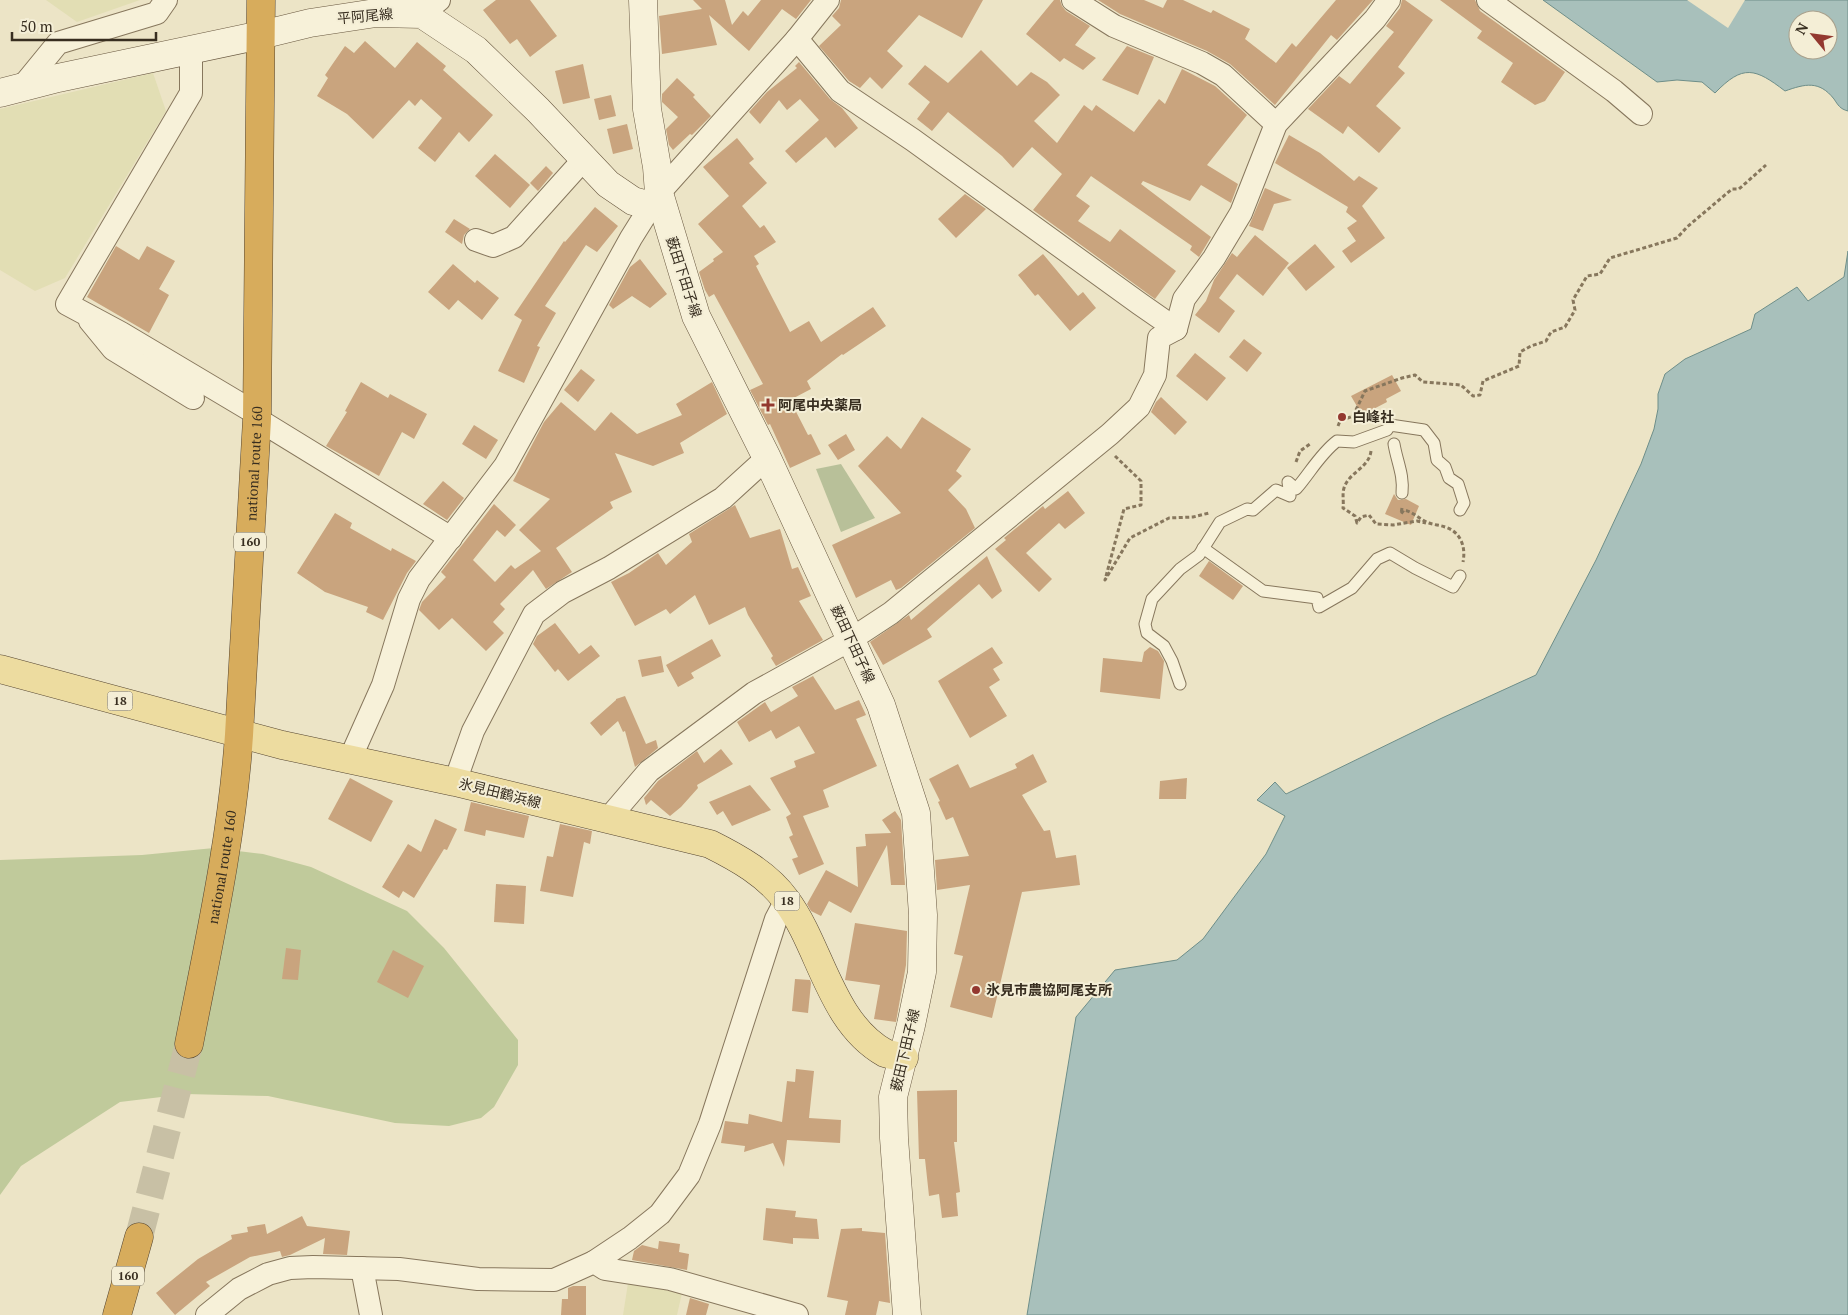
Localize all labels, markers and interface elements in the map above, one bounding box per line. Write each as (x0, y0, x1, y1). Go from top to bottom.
street label: 平阿尾線 (336, 4, 394, 27)
scale bar (12, 10, 156, 42)
north arrow (1788, 10, 1838, 60)
text: 50 m (20, 16, 53, 36)
text: N (1790, 19, 1812, 38)
street label: 薮田下田子線 (662, 234, 706, 320)
place label: 阿尾中央薬局 (778, 395, 862, 414)
marker: 阿尾中央薬局 (762, 399, 774, 411)
street label: national route 160 (241, 406, 266, 522)
place label: 白峰社 (1352, 407, 1394, 426)
marker: 白峰社 (1336, 411, 1348, 423)
road number: 160 (234, 532, 266, 552)
street label: 薮田下田子線 (827, 602, 880, 686)
road number: 18 (108, 691, 132, 710)
street label: 氷見田鶴浜線 (457, 773, 543, 812)
street label: national route 160 (203, 809, 240, 925)
road number: 18 (774, 891, 800, 910)
place label: 氷見市農協阿尾支所 (986, 980, 1112, 999)
marker: 氷見市農協阿尾支所 (970, 984, 982, 996)
street label: 薮田下田子線 (886, 1007, 923, 1093)
road number: 160 (112, 1266, 144, 1285)

